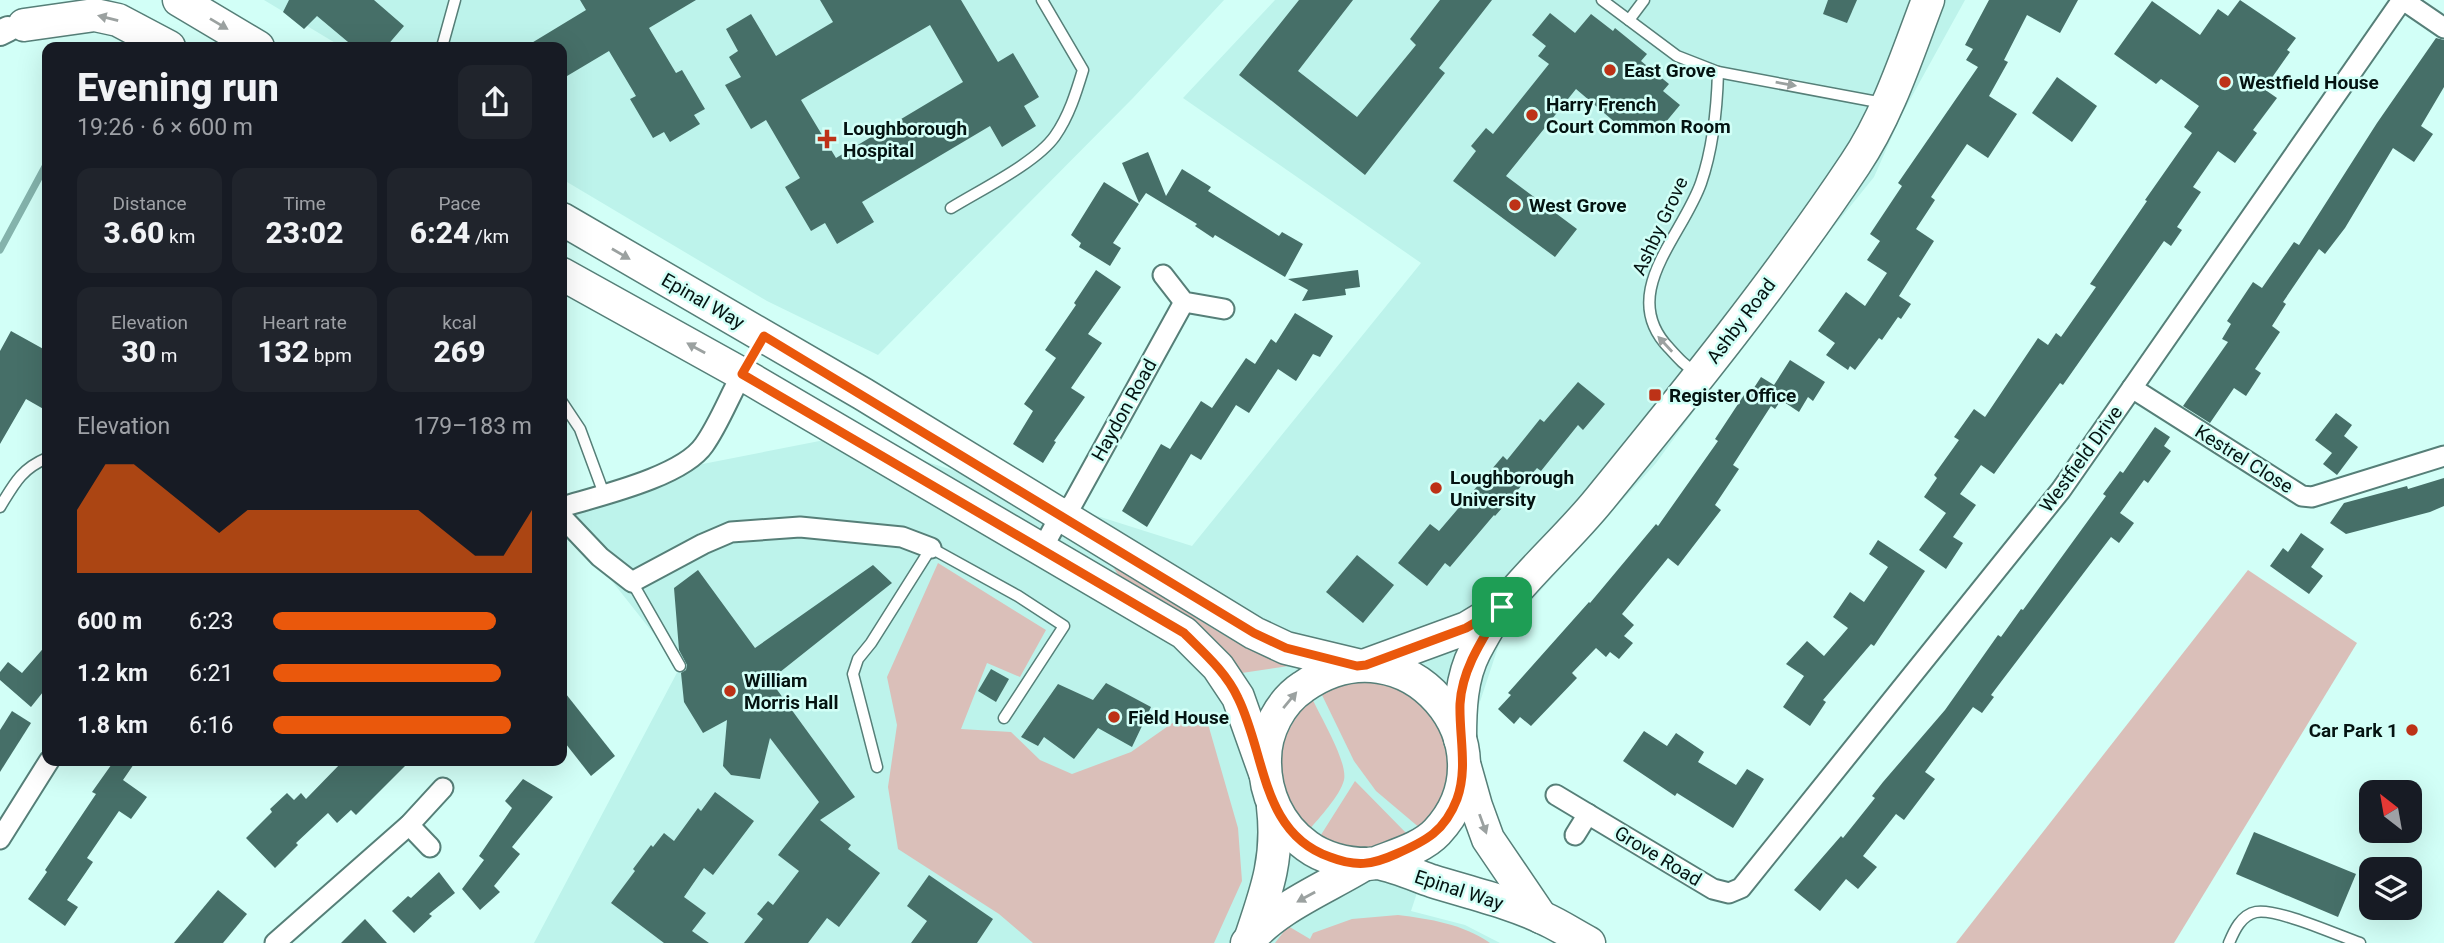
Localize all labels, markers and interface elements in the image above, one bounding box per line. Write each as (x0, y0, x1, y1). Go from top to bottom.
one-way arrow (97, 12, 119, 23)
one-way arrow (209, 17, 228, 30)
place label: East Grove (1624, 59, 1716, 82)
marker: East Grove (1602, 62, 1618, 78)
button: share (458, 65, 532, 139)
text: Evening run (77, 66, 279, 110)
place label: Westfield House (2239, 71, 2379, 94)
marker: Westfield House (2217, 74, 2233, 90)
one-way arrow (1775, 79, 1797, 90)
place label: Harry French Court Common Room (1546, 93, 1731, 138)
marker: Harry French Court Common Room (1524, 107, 1540, 123)
text: 19:26 · 6 × 600 m (77, 114, 253, 141)
place label: Loughborough Hospital (843, 117, 967, 162)
marker: Loughborough Hospital (817, 129, 837, 149)
street label: Ashby Grove (1627, 173, 1693, 279)
text: Distance (113, 192, 186, 215)
text: Time (283, 192, 326, 215)
text: Pace (438, 192, 481, 215)
place label: West Grove (1529, 194, 1626, 217)
marker: West Grove (1507, 197, 1523, 213)
text: 3.60 (104, 215, 164, 250)
text: 23:02 (266, 215, 343, 250)
text: 6:24 (410, 215, 470, 250)
text: km (164, 225, 195, 248)
text: /km (470, 225, 509, 248)
one-way arrow (611, 247, 631, 259)
street label: Epinal Way (657, 268, 749, 334)
street label: Ashby Road (1702, 274, 1780, 368)
text: Elevation (111, 311, 188, 334)
text: Heart rate (262, 311, 347, 334)
text: kcal (442, 311, 477, 334)
text: 30 (122, 334, 156, 369)
text: 132 (257, 334, 309, 369)
text: 269 (434, 334, 485, 369)
one-way arrow (1657, 335, 1673, 353)
one-way arrow (685, 343, 705, 355)
text: m (156, 344, 177, 367)
text: bpm (309, 344, 352, 367)
street label: Haydon Road (1087, 355, 1161, 465)
place label: Register Office (1669, 384, 1796, 407)
marker: Register Office (1647, 387, 1663, 403)
street label: Westfield Drive (2035, 401, 2127, 517)
text: Elevation (77, 413, 170, 440)
text: 179–183 m (413, 413, 532, 440)
street label: Kestrel Close (2191, 420, 2297, 498)
place label: Loughborough University (1450, 466, 1574, 511)
marker: Loughborough University (1428, 480, 1444, 496)
pin (1472, 577, 1532, 637)
icon: arrive (1483, 588, 1521, 626)
text: 600 m (77, 608, 142, 635)
text: 6:23 (189, 608, 233, 635)
text: 1.2 km (77, 660, 148, 687)
text: 6:21 (189, 660, 233, 687)
place label: William Morris Hall (744, 669, 838, 714)
marker: William Morris Hall (722, 683, 738, 699)
one-way arrow (1282, 691, 1297, 709)
place label: Field House (1128, 706, 1229, 729)
marker: Field House (1106, 709, 1122, 725)
text: 1.8 km (77, 712, 148, 739)
text: 6:16 (189, 712, 233, 739)
place label: Car Park 1 (2309, 719, 2398, 742)
marker: Car Park 1 (2404, 722, 2420, 738)
north arrow (2359, 780, 2422, 844)
map controls (2359, 780, 2422, 920)
one-way arrow (1477, 814, 1488, 835)
street label: Grove Road (1610, 821, 1706, 891)
button: layers (2359, 857, 2422, 920)
street label: Epinal Way (1412, 865, 1506, 915)
one-way arrow (1296, 891, 1316, 903)

